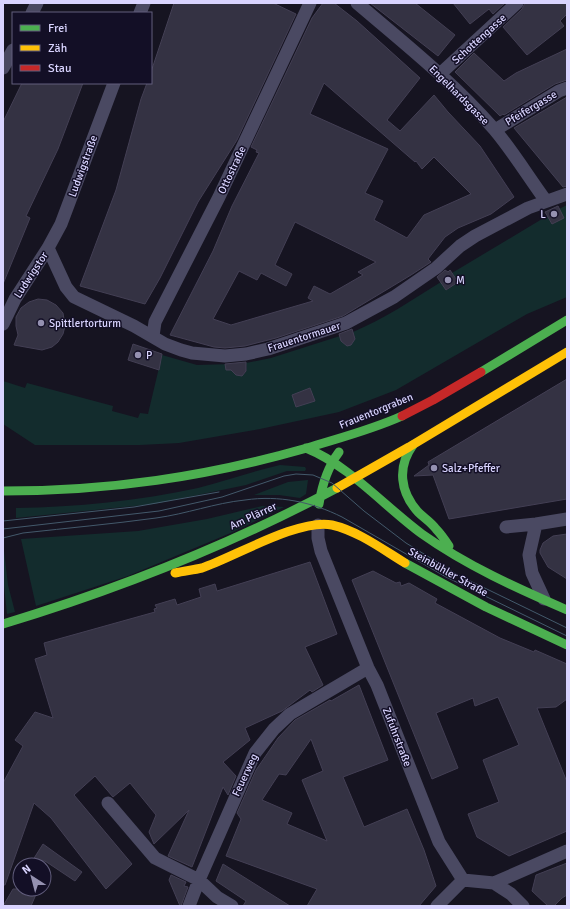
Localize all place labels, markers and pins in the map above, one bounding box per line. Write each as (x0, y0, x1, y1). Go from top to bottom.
place label: L (540, 208, 546, 221)
marker: L (549, 209, 559, 219)
place label: M (456, 274, 465, 287)
marker: M (443, 275, 453, 285)
place label: Spittlertorturm (49, 317, 121, 330)
marker: Spittlertorturm (36, 318, 46, 328)
place label: P (146, 349, 152, 362)
marker: P (133, 350, 143, 360)
place label: Salz+Pfeffer (442, 462, 500, 475)
marker: Salz+Pfeffer (429, 463, 439, 473)

